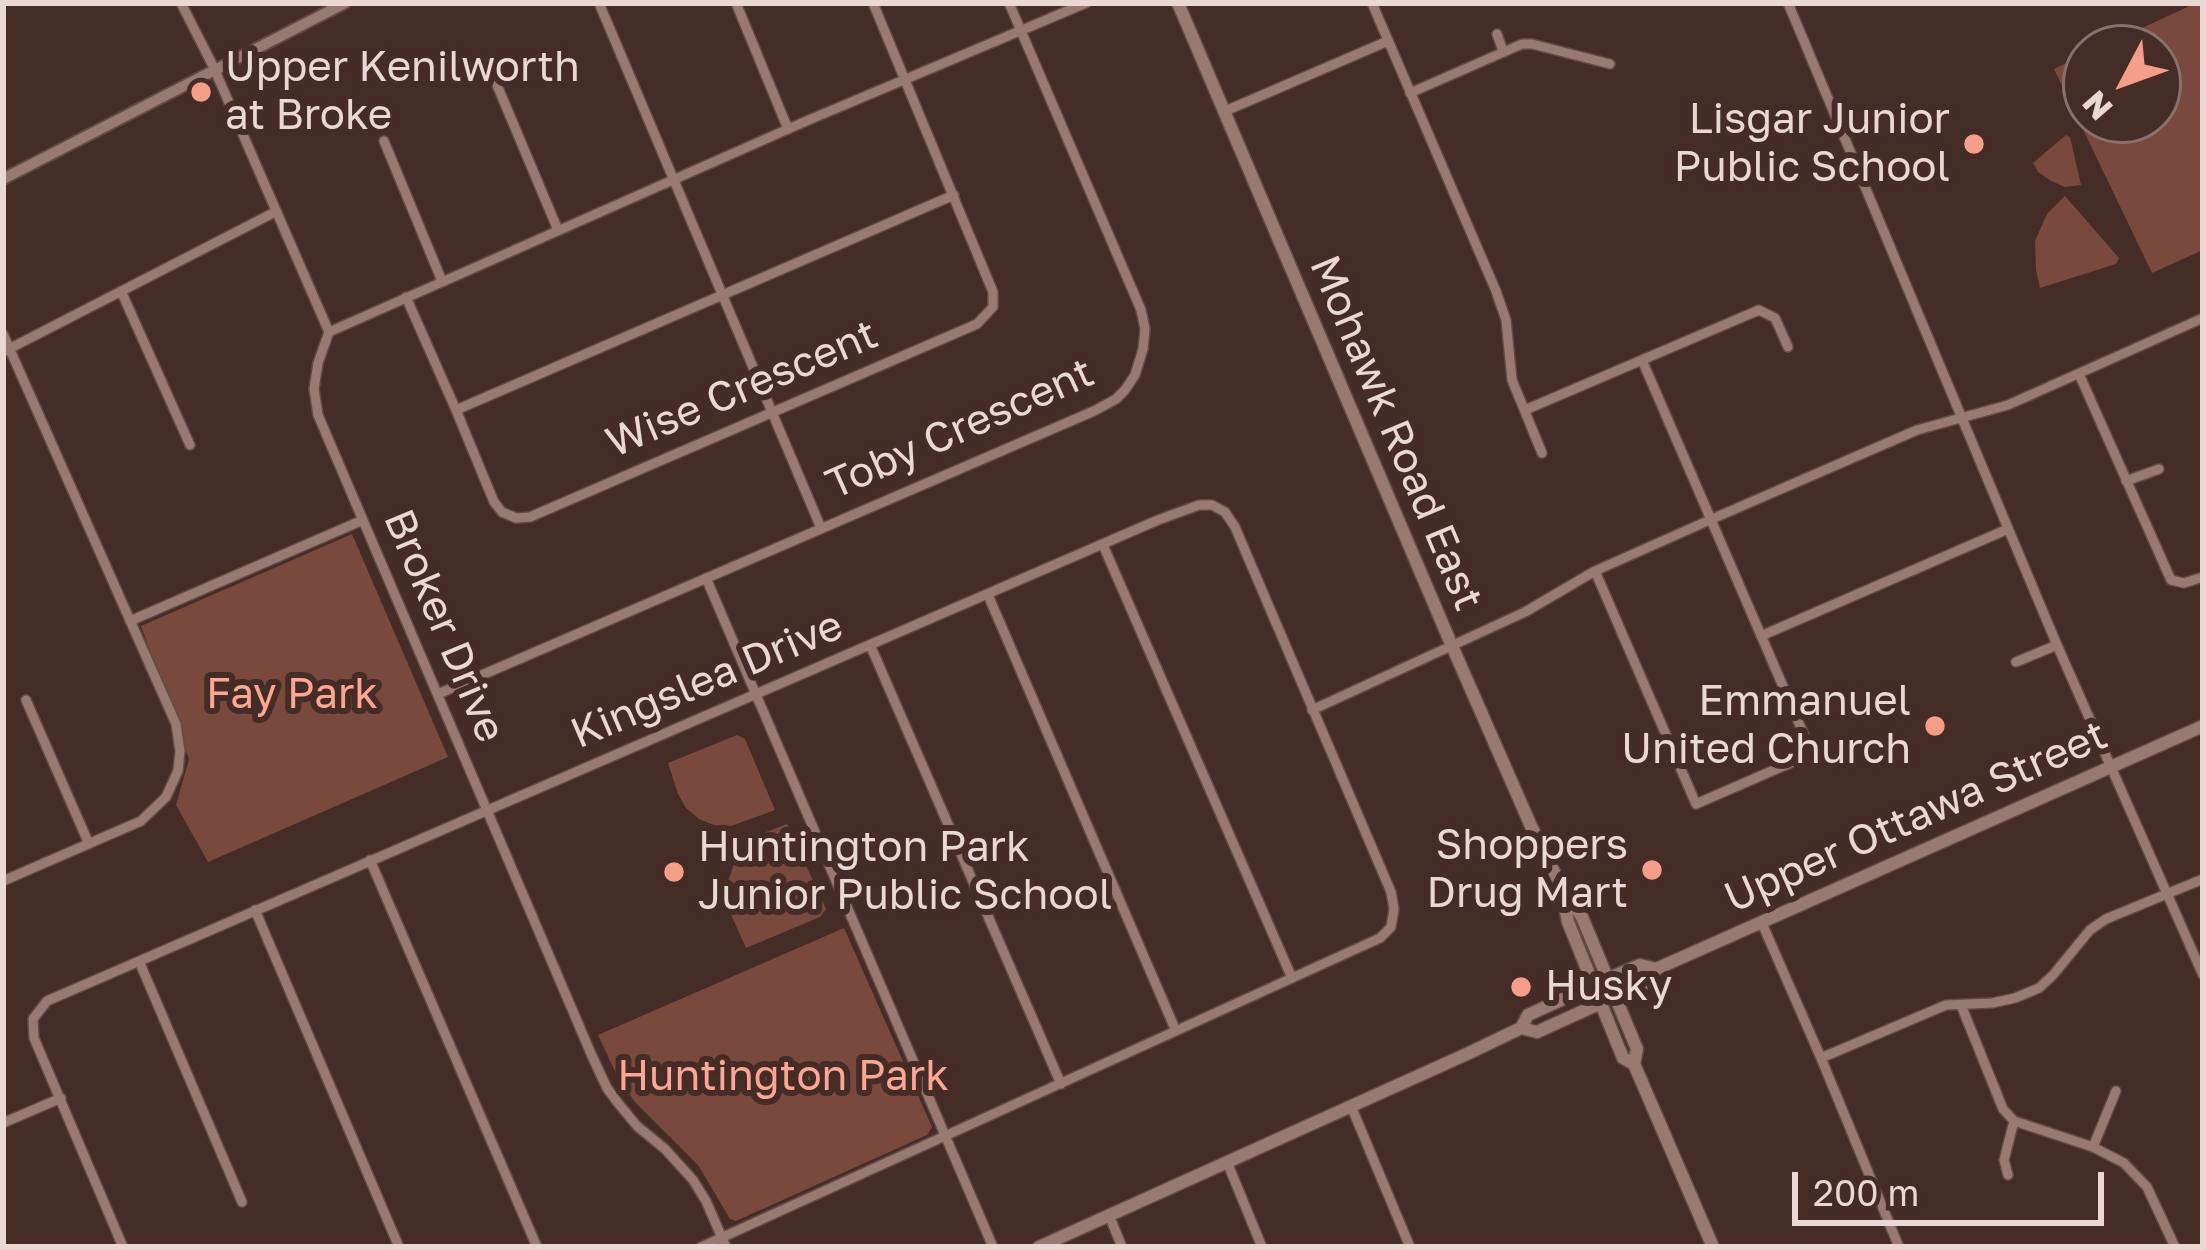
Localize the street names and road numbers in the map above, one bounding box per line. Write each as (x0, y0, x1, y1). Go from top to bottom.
street label: Mohawk Road East (1299, 248, 1493, 618)
street label: Wise Crescent (599, 309, 885, 469)
street label: Toby Crescent (819, 348, 1101, 510)
street label: Broker Drive (372, 502, 516, 750)
street label: Kingslea Drive (564, 600, 850, 760)
street label: Upper Ottawa Street (1717, 710, 2115, 924)

